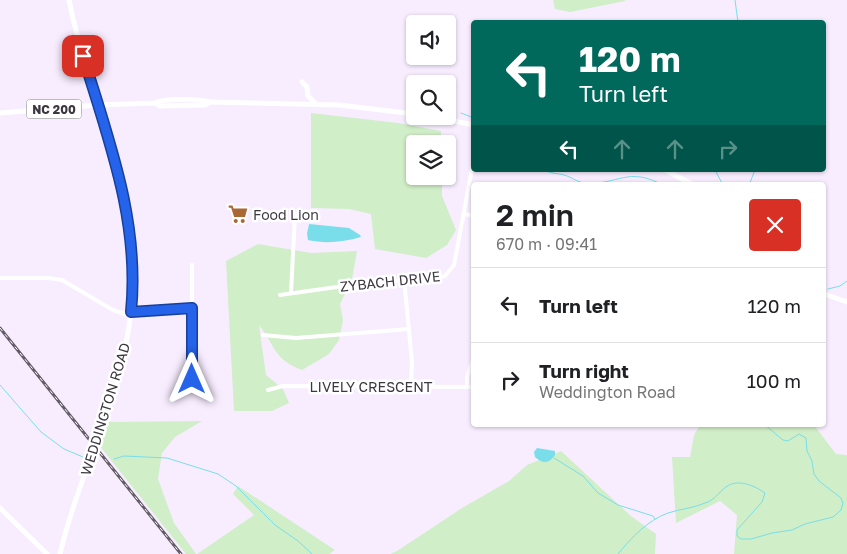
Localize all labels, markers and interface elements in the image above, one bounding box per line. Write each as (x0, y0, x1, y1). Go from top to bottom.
map controls (406, 15, 456, 185)
button: sound (406, 15, 456, 65)
pin (62, 35, 104, 77)
text: 120 m (579, 38, 681, 80)
icon: left (496, 40, 561, 105)
icon: arrive (69, 42, 97, 70)
button: search (406, 75, 456, 125)
text: Turn left (579, 80, 668, 107)
road number: NC 200 (27, 100, 82, 118)
button: layers (406, 135, 456, 185)
icon: left (555, 135, 583, 163)
icon: ahead (608, 135, 636, 163)
icon: ahead (661, 135, 689, 163)
icon: right (714, 135, 742, 163)
text: 2 min (496, 197, 574, 233)
button: close (749, 199, 801, 251)
supermarket icon: Food Lion (227, 203, 249, 225)
place label: Food Lion (253, 206, 319, 223)
text: 670 m · 09:41 (496, 234, 597, 254)
street label: ZYBACH DRIVE (339, 267, 441, 295)
icon: left (496, 291, 524, 319)
text: Turn left (539, 294, 618, 317)
text: 120 m (747, 294, 801, 317)
street label: WEDDINGTON ROAD (77, 341, 133, 477)
position arrow (165, 352, 217, 404)
text: Turn right (539, 359, 629, 382)
icon: right (496, 366, 524, 394)
text: 100 m (747, 369, 801, 392)
street label: LIVELY CRESCENT (310, 378, 433, 395)
text: Weddington Road (539, 382, 676, 402)

